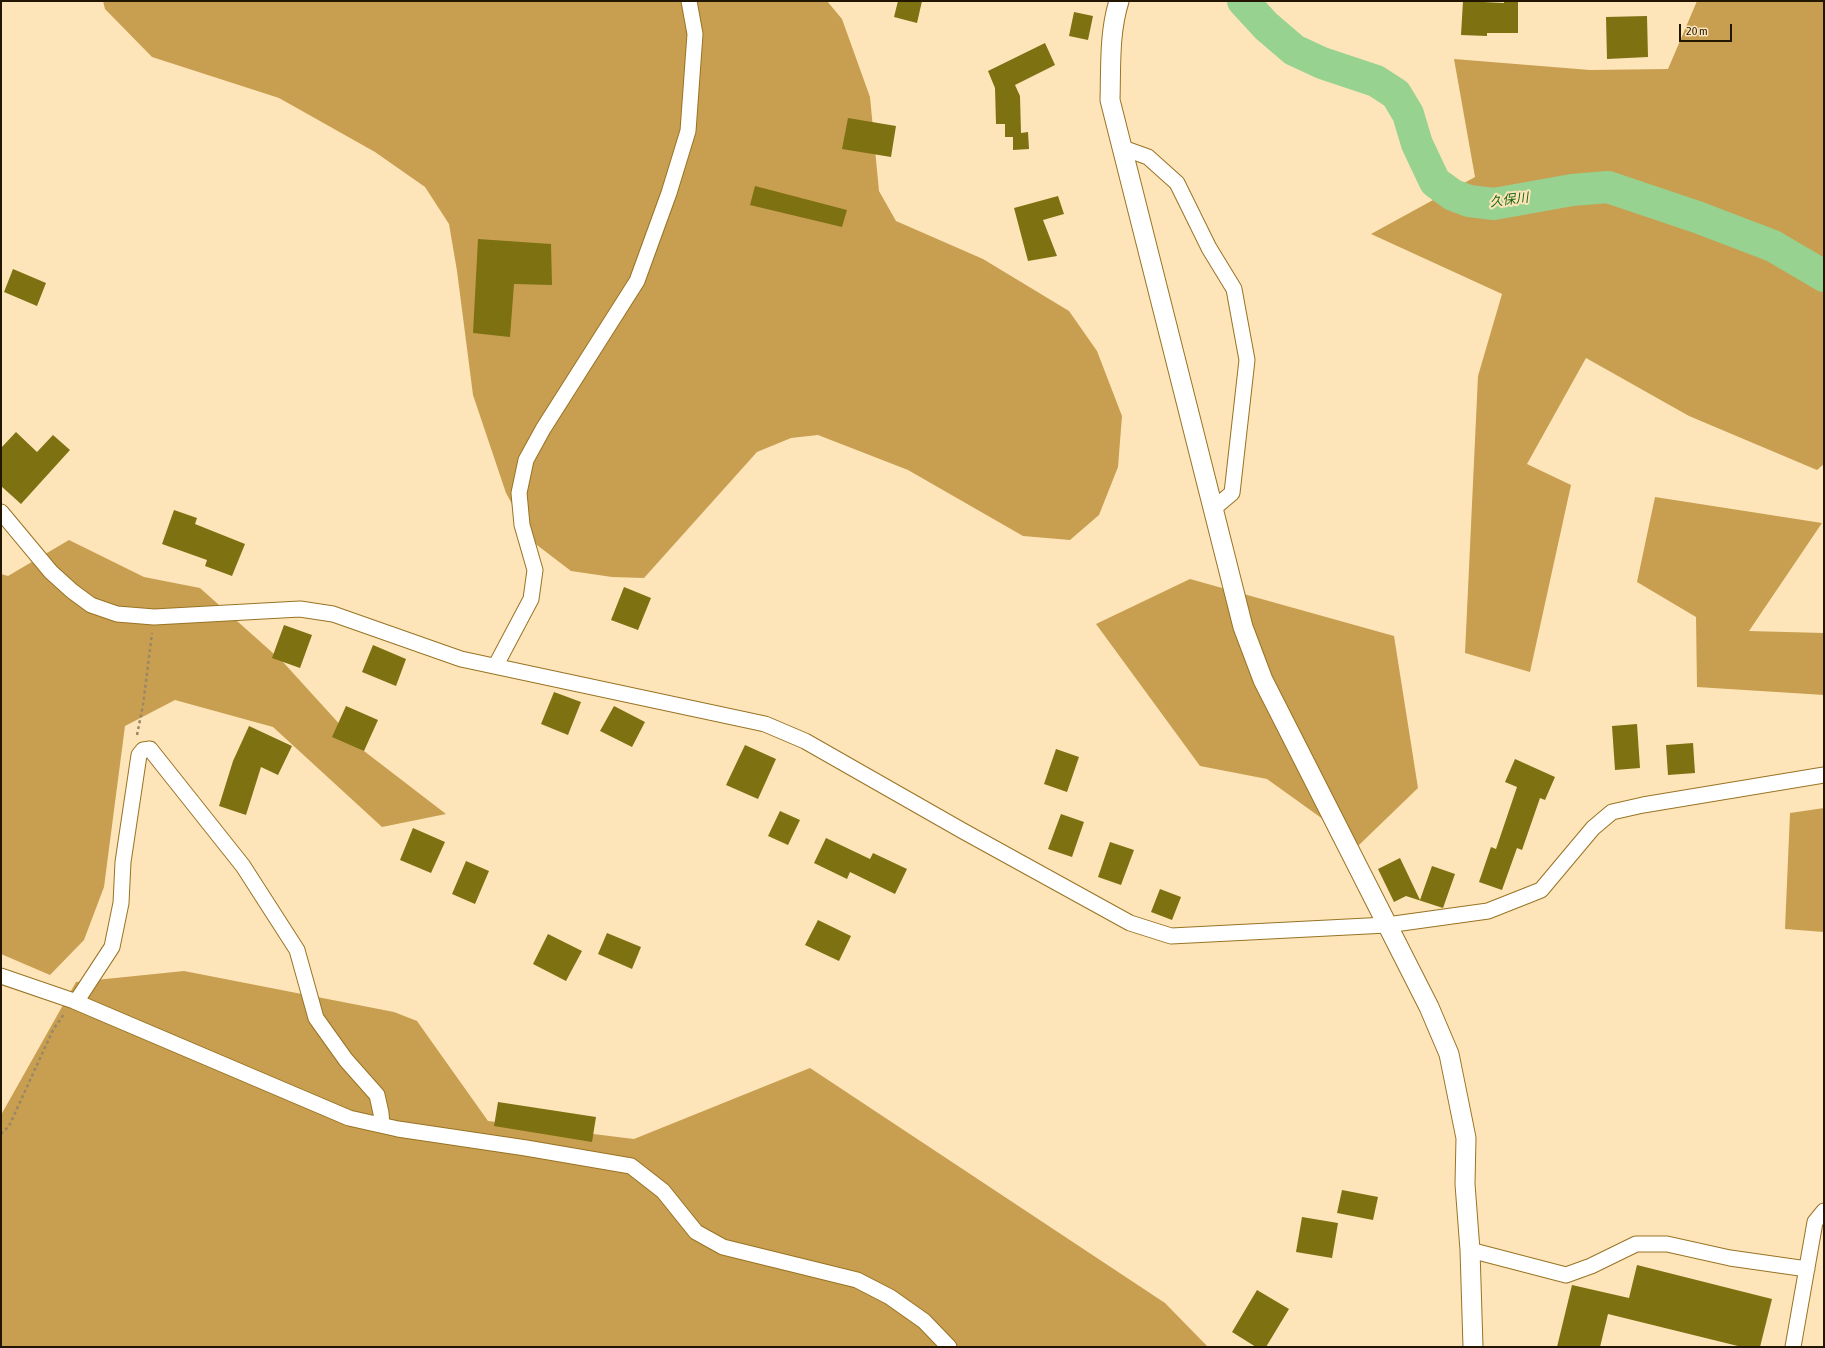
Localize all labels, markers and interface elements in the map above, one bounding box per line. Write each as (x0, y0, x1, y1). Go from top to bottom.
scale bar (1681, 16, 1734, 42)
text: 20 m (1686, 24, 1708, 38)
water label: 久保川 (1489, 190, 1529, 210)

